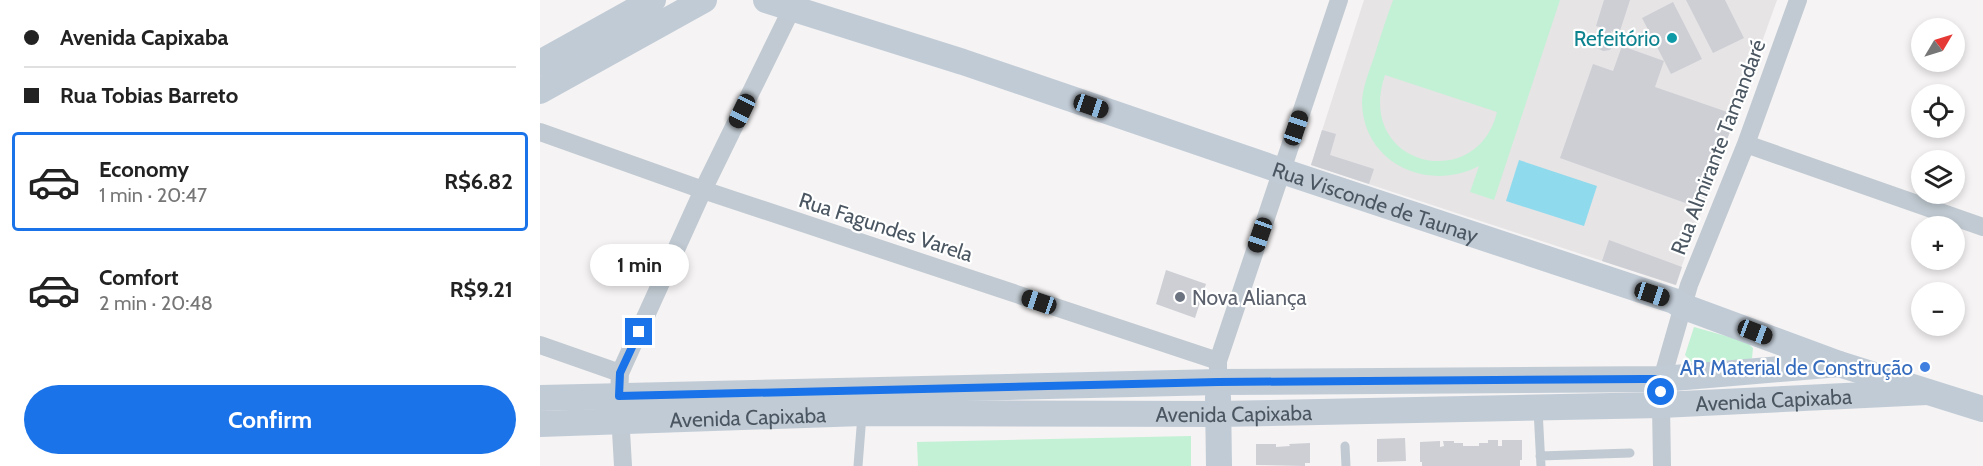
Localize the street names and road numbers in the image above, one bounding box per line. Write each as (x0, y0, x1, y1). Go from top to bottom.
street label: Rua Almirante Tamandaré (1665, 36, 1771, 258)
street label: Rua Visconde de Taunay (1269, 156, 1482, 248)
street label: Rua Fagundes Varela (796, 187, 976, 267)
street label: Avenida Capixaba (1695, 383, 1852, 416)
street label: Avenida Capixaba (1155, 400, 1312, 427)
street label: Avenida Capixaba (669, 402, 827, 432)

